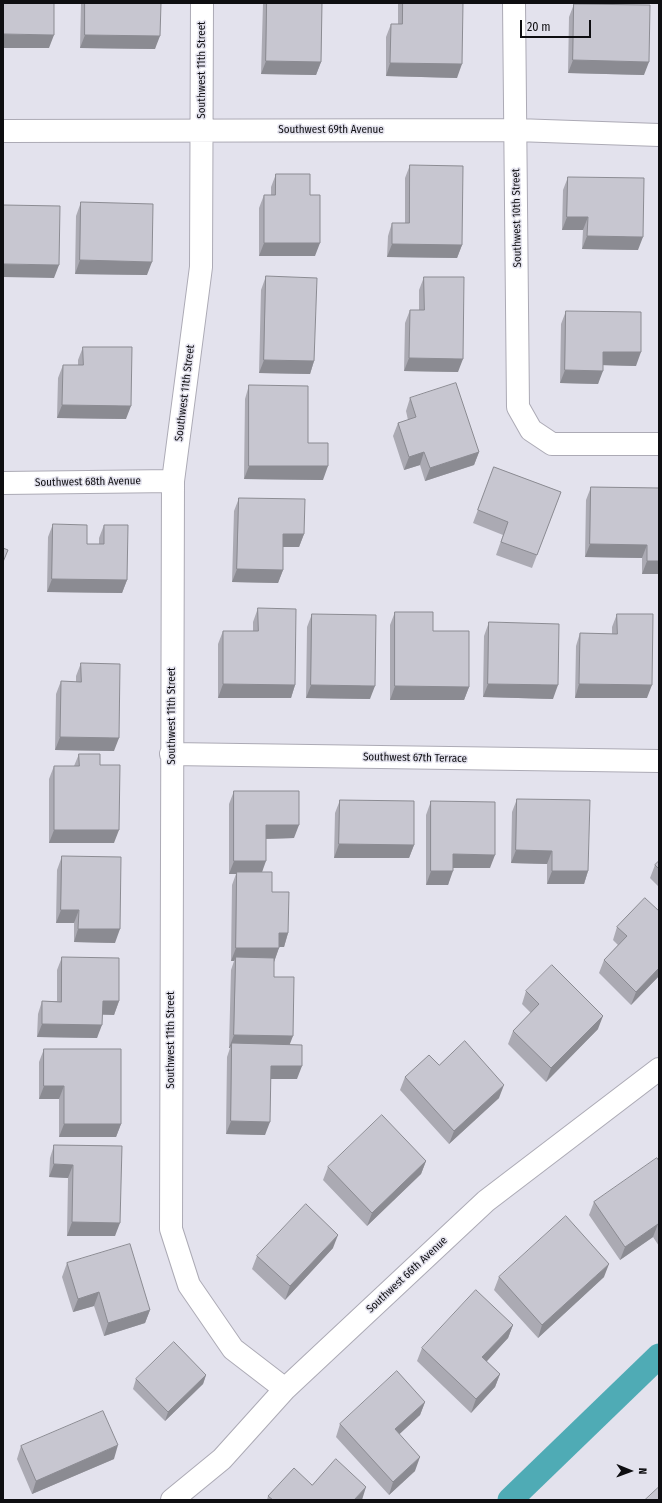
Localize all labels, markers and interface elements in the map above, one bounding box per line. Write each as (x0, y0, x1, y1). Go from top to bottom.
scale bar (522, 12, 593, 38)
text: 20 m (527, 20, 551, 34)
street label: Southwest 11th Street (195, 21, 209, 119)
street label: Southwest 69th Avenue (278, 123, 384, 137)
street label: Southwest 10th Street (510, 168, 524, 268)
street label: Southwest 11th Street (173, 344, 197, 442)
street label: Southwest 68th Avenue (35, 474, 141, 490)
street label: Southwest 11th Street (165, 667, 179, 765)
street label: Southwest 67th Terrace (363, 750, 467, 766)
street label: Southwest 11th Street (164, 991, 178, 1089)
street label: Southwest 66th Avenue (364, 1234, 450, 1316)
north arrow (610, 1451, 650, 1491)
text: N (636, 1468, 649, 1475)

